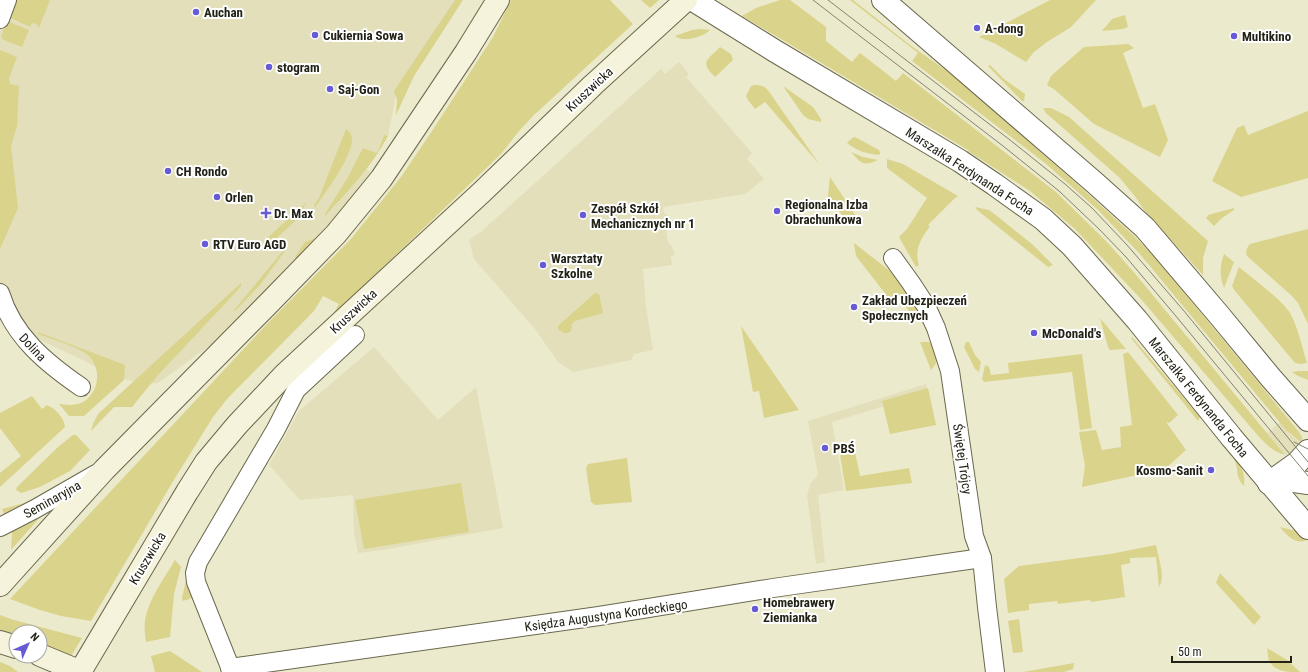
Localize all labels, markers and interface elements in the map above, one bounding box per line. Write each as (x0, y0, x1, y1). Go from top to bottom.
place label: Auchan (204, 5, 243, 20)
marker: Auchan (191, 7, 201, 17)
place label: A-dong (985, 21, 1023, 36)
marker: A-dong (972, 23, 982, 33)
place label: Cukiernia Sowa (323, 28, 403, 43)
place label: Multikino (1242, 29, 1292, 44)
marker: Cukiernia Sowa (310, 30, 320, 40)
marker: Multikino (1229, 31, 1239, 41)
place label: stogram (277, 60, 320, 75)
marker: stogram (264, 62, 274, 72)
street label: Kruszwicka (563, 64, 616, 115)
place label: Saj-Gon (338, 82, 380, 97)
marker: Saj-Gon (325, 84, 335, 94)
street label: Marszałka Ferdynanda Focha (903, 124, 1037, 218)
place label: CH Rondo (176, 164, 228, 179)
marker: CH Rondo (163, 166, 173, 176)
place label: Orlen (225, 190, 253, 205)
marker: Orlen (212, 192, 222, 202)
place label: Regionalna Izba Obrachunkowa (785, 197, 868, 227)
place label: Zespół Szkół Mechanicznych nr 1 (591, 201, 695, 231)
place label: Dr. Max (274, 206, 313, 221)
marker: Regionalna Izba Obrachunkowa (772, 206, 782, 216)
marker: Dr. Max (261, 208, 271, 218)
marker: Zespół Szkół Mechanicznych nr 1 (578, 210, 588, 220)
place label: RTV Euro AGD (213, 237, 286, 252)
marker: RTV Euro AGD (200, 239, 210, 249)
place label: Warsztaty Szkolne (551, 251, 603, 281)
marker: Warsztaty Szkolne (538, 260, 548, 270)
street label: Kruszwicka (327, 286, 380, 337)
place label: Zakład Ubezpieczeń Społecznych (862, 293, 967, 323)
marker: Zakład Ubezpieczeń Społecznych (849, 302, 859, 312)
place label: McDonald's (1042, 326, 1101, 341)
marker: McDonald's (1029, 328, 1039, 338)
street label: Dolina (16, 330, 49, 364)
street label: Marszałka Ferdynanda Focha (1146, 334, 1252, 460)
street label: Świętej Trójcy (950, 423, 975, 496)
place label: PBŚ (833, 441, 855, 456)
marker: PBŚ (820, 443, 830, 453)
place label: Kosmo-Sanit (1136, 463, 1203, 478)
marker: Kosmo-Sanit (1206, 465, 1216, 475)
street label: Seminaryjna (21, 478, 83, 521)
street label: Kruszwicka (126, 529, 169, 587)
place label: Homebrawery Ziemianka (763, 595, 835, 625)
street label: Księdza Augustyna Kordeckiego (524, 597, 688, 634)
marker: Homebrawery Ziemianka (750, 604, 760, 614)
north arrow (8, 624, 48, 664)
text: N (28, 630, 42, 644)
scale bar (1172, 638, 1291, 664)
text: 50 m (1178, 645, 1202, 659)

